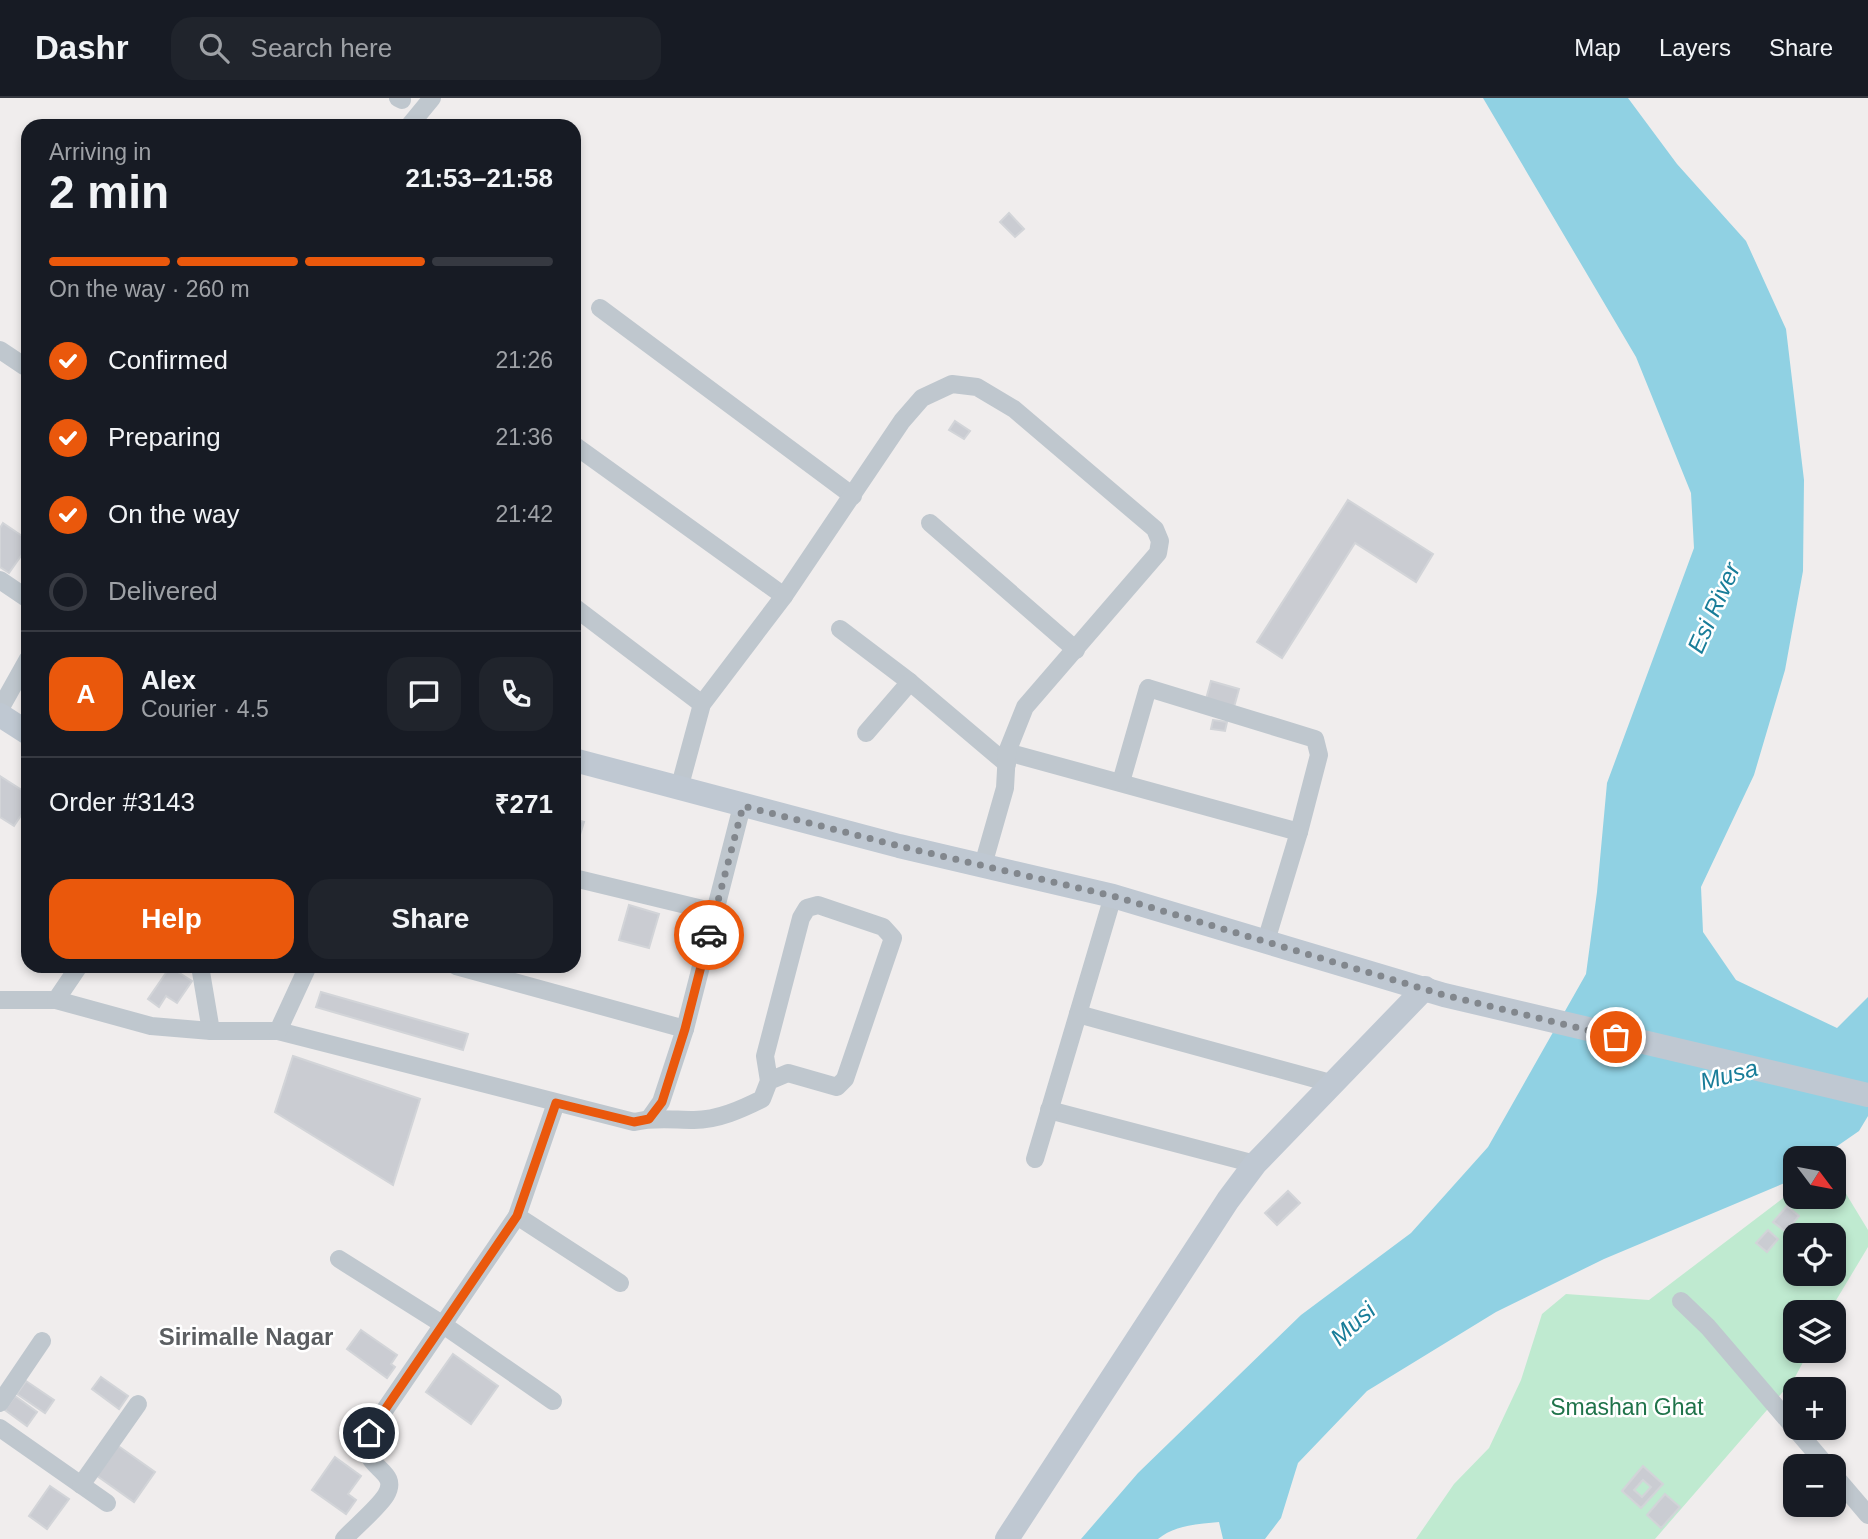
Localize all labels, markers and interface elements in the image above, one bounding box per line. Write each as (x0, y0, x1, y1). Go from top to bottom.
search box (171, 17, 661, 80)
text: Dashr (35, 29, 129, 66)
icon: search (195, 29, 233, 67)
text: Search here (251, 33, 392, 63)
text: Map (1574, 34, 1621, 61)
text: Layers (1659, 34, 1731, 61)
text: Share (1769, 34, 1833, 61)
text: Arriving in (49, 139, 151, 165)
text: 21:53–21:58 (406, 163, 553, 193)
text: 2 min (49, 166, 169, 218)
text: On the way · 260 m (49, 276, 250, 302)
icon: check (49, 342, 87, 380)
text: Confirmed (108, 345, 228, 375)
text: 21:26 (495, 347, 553, 373)
icon: check (49, 419, 87, 457)
text: Preparing (108, 422, 221, 452)
text: 21:36 (495, 424, 553, 450)
icon: check (49, 496, 87, 534)
text: On the way (108, 499, 240, 529)
text: 21:42 (495, 501, 553, 527)
water label: Esi River (1682, 558, 1746, 657)
text: Delivered (108, 576, 218, 606)
button: chat (387, 657, 461, 731)
button: phone (479, 657, 553, 731)
text: Alex (141, 665, 196, 695)
text: A (77, 679, 95, 709)
text: Courier · 4.5 (141, 696, 269, 722)
text: Order #3143 (49, 787, 195, 817)
text: ₹271 (495, 789, 553, 819)
button: Help (49, 879, 294, 959)
button: Share (308, 879, 553, 959)
courier (674, 900, 744, 970)
icon: car (690, 916, 728, 954)
pin (1586, 1007, 1646, 1067)
icon: bag (1597, 1018, 1635, 1056)
water label: Musa (1697, 1054, 1761, 1095)
north arrow (1783, 1146, 1846, 1209)
map controls (1783, 1146, 1846, 1517)
button: locate (1783, 1223, 1846, 1286)
water label: Musi (1325, 1296, 1381, 1351)
button: layers (1783, 1300, 1846, 1363)
district label: Sirimalle Nagar (159, 1323, 333, 1350)
button: + (1783, 1377, 1846, 1440)
park label: Smashan Ghat (1550, 1394, 1704, 1420)
pin (339, 1403, 399, 1463)
icon: home (350, 1414, 388, 1452)
button: − (1783, 1454, 1846, 1517)

